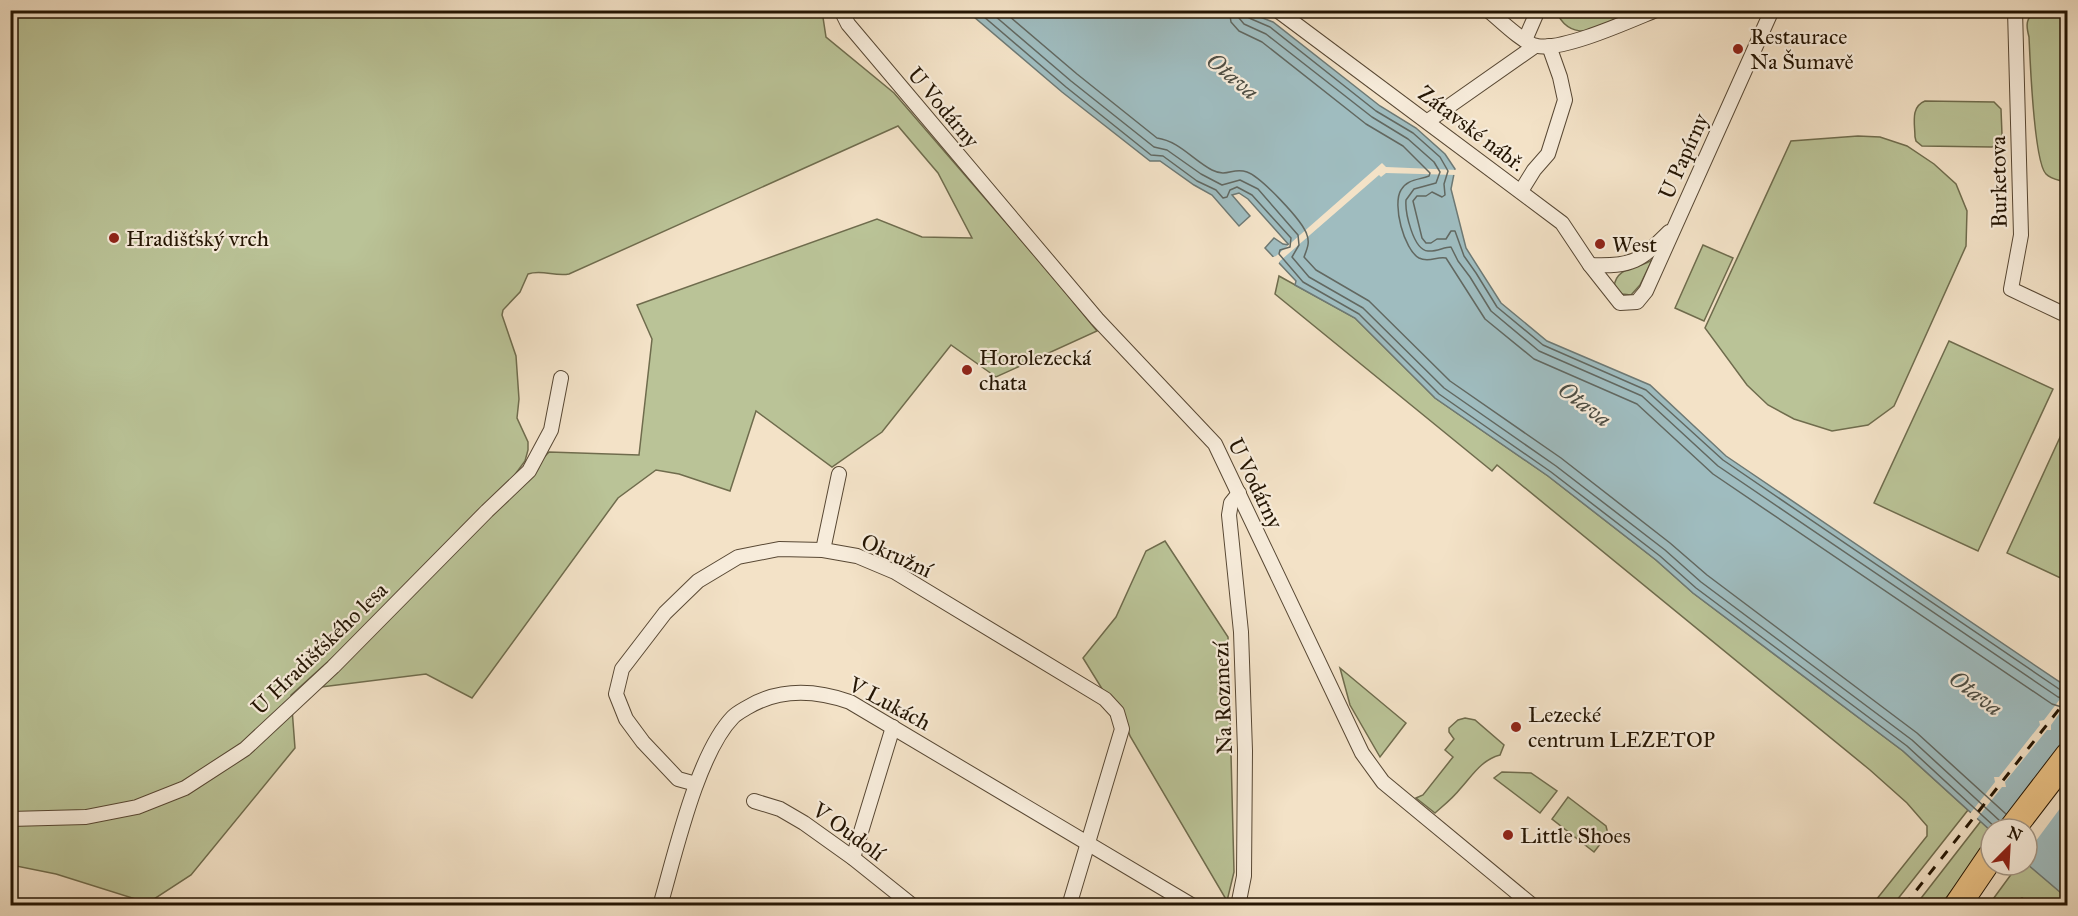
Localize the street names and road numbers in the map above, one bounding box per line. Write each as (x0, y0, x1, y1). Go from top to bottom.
street label: U Vodárny (902, 61, 986, 154)
street label: Zátavské nábř. (1413, 79, 1531, 177)
street label: U Papírny (1653, 109, 1715, 203)
street label: Burketova (1984, 135, 2013, 228)
street label: U Vodárny (1222, 433, 1289, 534)
street label: Okružní (857, 527, 937, 584)
street label: U Hradišťského lesa (246, 576, 394, 720)
street label: Na Rozmezí (1207, 640, 1238, 755)
street label: V Lukách (843, 670, 935, 736)
street label: V Oudolí (807, 796, 891, 867)

